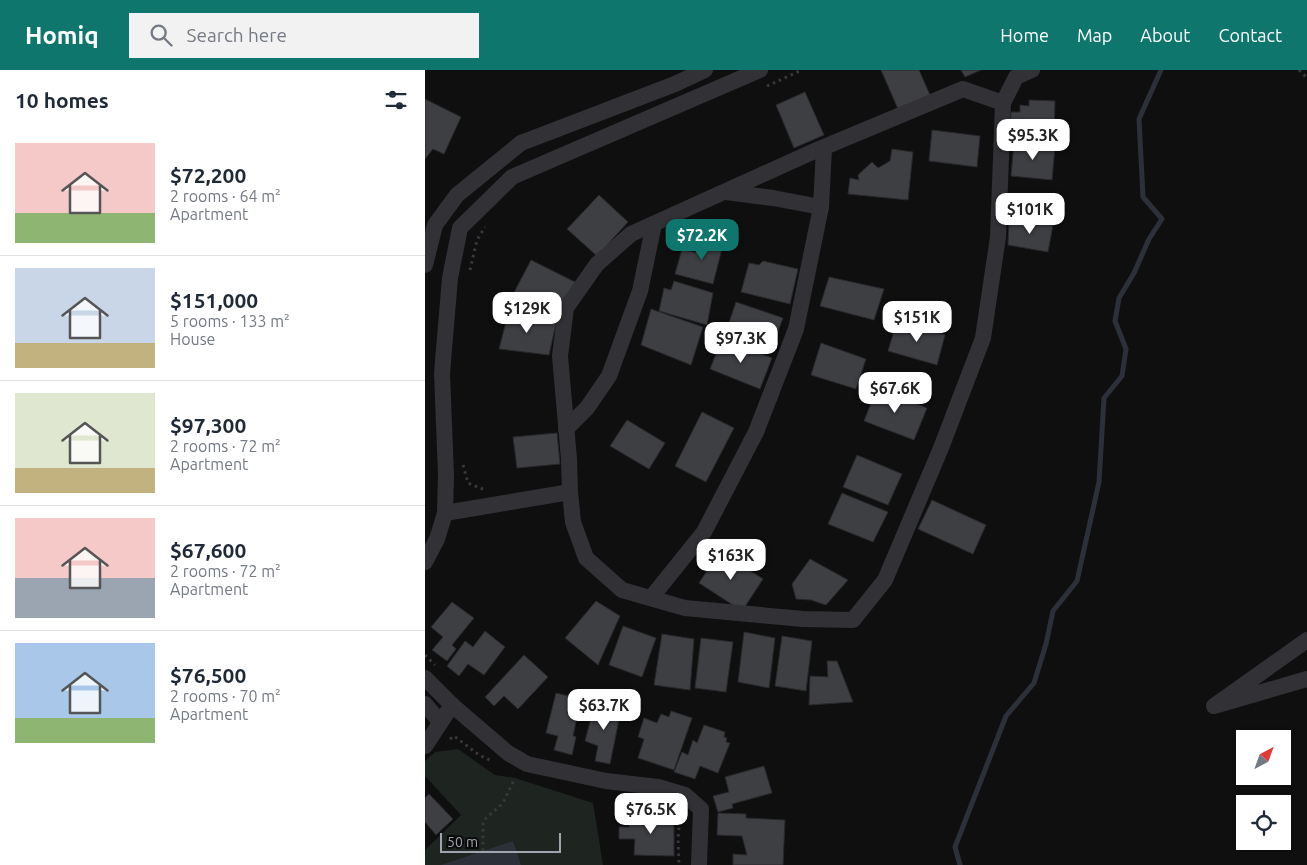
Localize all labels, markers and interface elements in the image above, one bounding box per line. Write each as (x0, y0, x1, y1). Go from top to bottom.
search box (129, 13, 479, 58)
icon: search (147, 21, 175, 49)
text: Homiq (25, 22, 99, 49)
text: Search here (187, 24, 287, 46)
text: Home (1000, 25, 1049, 45)
text: Map (1077, 25, 1112, 45)
text: About (1140, 25, 1190, 45)
text: Contact (1218, 25, 1282, 45)
icon: filters (382, 86, 410, 114)
text: 10 homes (15, 88, 109, 112)
pin: $95.3K (992, 118, 1074, 161)
text: $95.3K (1008, 126, 1058, 144)
icon: home (55, 163, 115, 223)
text: $72,200 (170, 163, 246, 187)
text: 2 rooms · 64 m² (170, 187, 281, 205)
pin: $101K (995, 192, 1065, 235)
text: $101K (1007, 200, 1053, 218)
text: Apartment (170, 205, 248, 223)
pin: $72.2K (661, 218, 743, 261)
text: $72.2K (677, 226, 727, 244)
icon: home (55, 288, 115, 348)
text: $151,000 (170, 288, 258, 312)
pin: $129K (492, 292, 562, 334)
text: $129K (504, 299, 550, 317)
pin: $151K (882, 300, 952, 343)
text: $151K (894, 308, 940, 326)
text: 5 rooms · 133 m² (170, 312, 290, 330)
pin: $97.3K (700, 322, 782, 364)
text: $97.3K (716, 329, 766, 347)
text: House (170, 330, 215, 348)
pin: $67.6K (854, 372, 936, 414)
text: $67.6K (870, 379, 920, 397)
icon: home (55, 413, 115, 473)
text: $97,300 (170, 413, 246, 437)
text: 2 rooms · 72 m² (170, 437, 281, 455)
text: Apartment (170, 455, 248, 473)
icon: home (55, 538, 115, 598)
text: $67,600 (170, 538, 246, 562)
pin: $163K (696, 538, 766, 581)
text: $163K (708, 546, 754, 564)
text: 2 rooms · 72 m² (170, 562, 281, 580)
text: Apartment (170, 580, 248, 598)
icon: home (55, 663, 115, 723)
text: $76,500 (170, 663, 246, 687)
text: 2 rooms · 70 m² (170, 687, 281, 705)
pin: $63.7K (563, 688, 645, 731)
text: $63.7K (579, 696, 629, 714)
text: Apartment (170, 705, 248, 723)
north arrow (1236, 730, 1291, 785)
map controls (1236, 730, 1291, 850)
pin: $76.5K (610, 792, 692, 835)
button: locate (1236, 795, 1291, 850)
text: $76.5K (626, 800, 676, 818)
scale bar (440, 830, 561, 853)
text: 50 m (447, 834, 478, 850)

